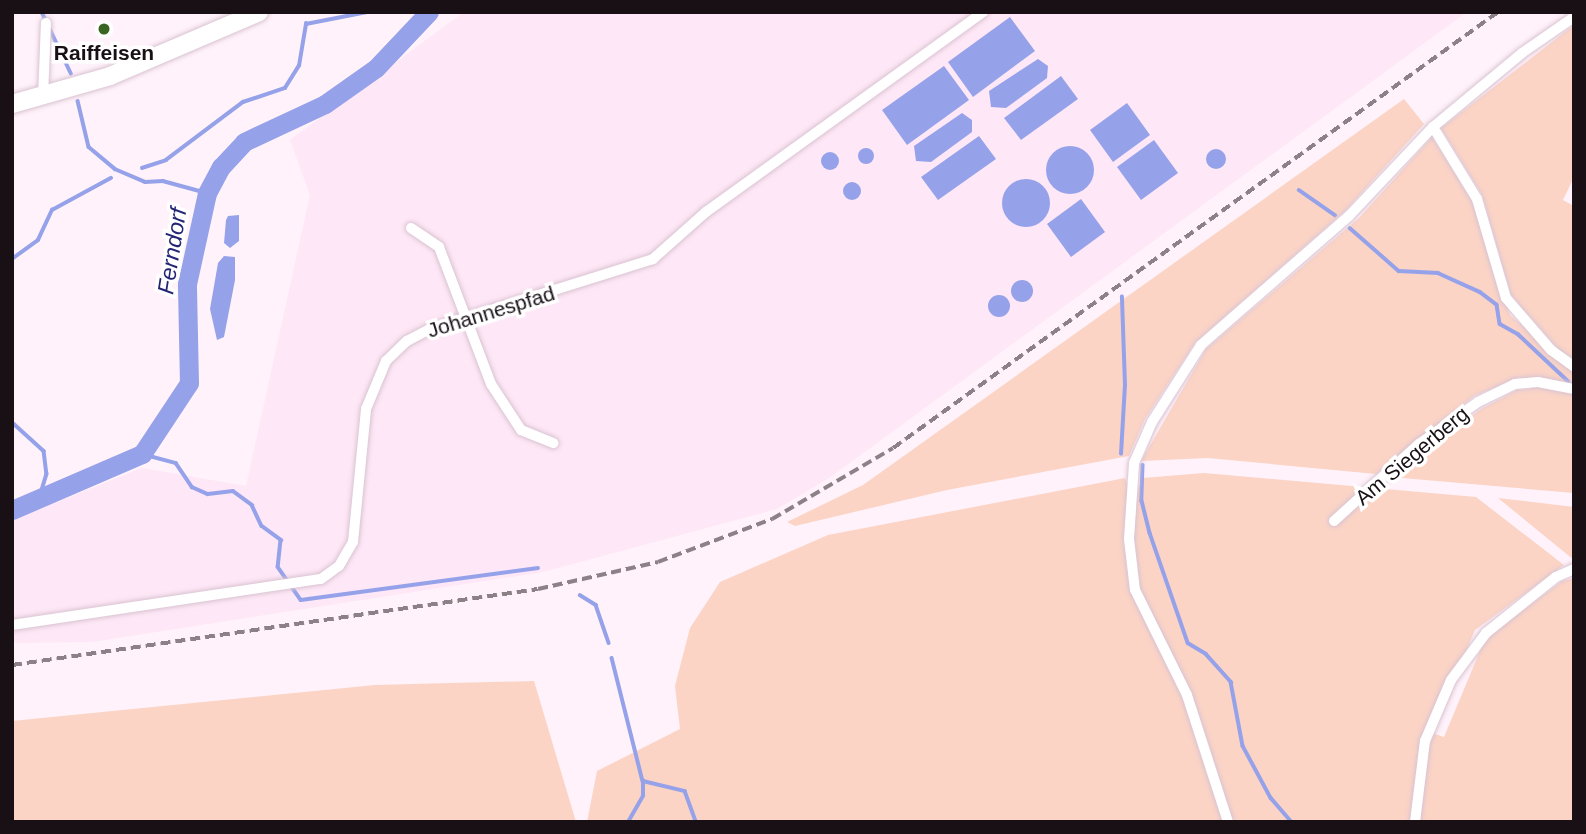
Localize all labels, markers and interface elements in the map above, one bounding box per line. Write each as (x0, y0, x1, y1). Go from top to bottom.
marker: Raiffeisen (96, 21, 112, 37)
place label: Raiffeisen (54, 40, 154, 66)
water label: Ferndorf (152, 206, 192, 296)
street label: Johannespfad (424, 281, 558, 343)
street label: Am Siegerberg (1350, 401, 1474, 511)

